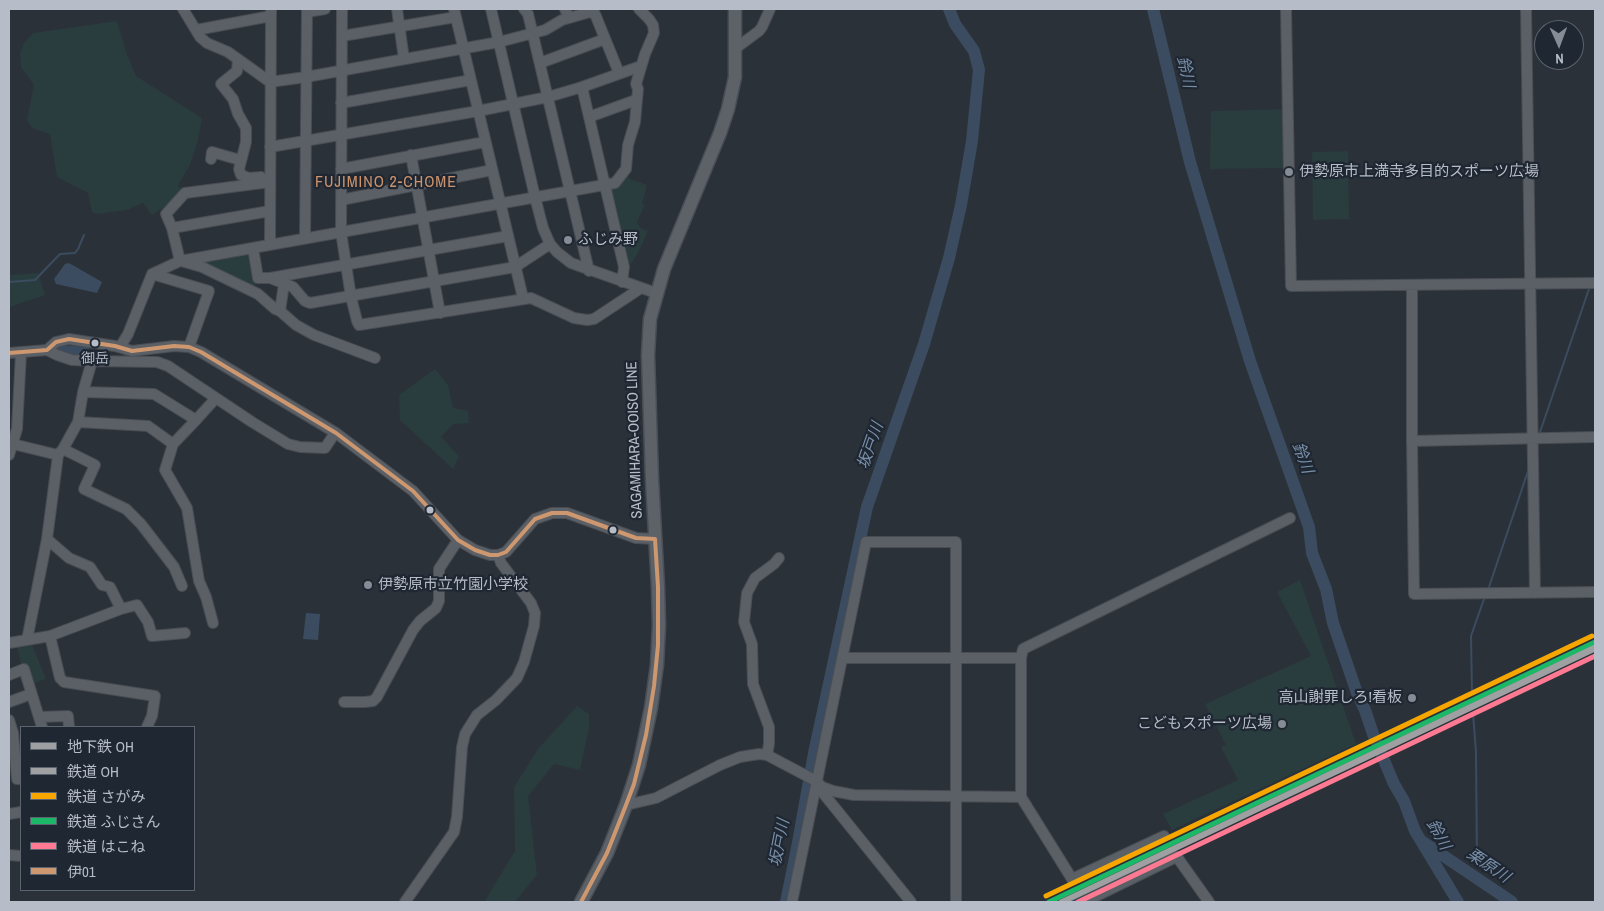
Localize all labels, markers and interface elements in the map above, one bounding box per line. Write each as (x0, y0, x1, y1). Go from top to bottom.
north arrow (1534, 20, 1584, 70)
text: N (1555, 50, 1564, 68)
water label: 鈴川 (1172, 54, 1198, 90)
place label: 伊勢原市上満寺多目的スポーツ広場 (1299, 163, 1539, 181)
marker: 伊勢原市上満寺多目的スポーツ広場 (1283, 166, 1295, 178)
district label: FUJIMINO 2-CHOME (313, 173, 459, 193)
place label: ふじみ野 (578, 231, 638, 249)
marker: ふじみ野 (562, 234, 574, 246)
marker: 御岳 (90, 338, 100, 348)
place label: 御岳 (81, 351, 109, 367)
street label: SAGAMIHARA-OOISO LINE (623, 361, 647, 519)
water label: 坂戸川 (854, 420, 888, 472)
water label: 鈴川 (1288, 440, 1316, 476)
unlabelled marker (425, 505, 435, 515)
unlabelled marker (608, 525, 618, 535)
place label: 伊勢原市立竹園小学校 (378, 576, 528, 594)
marker: 伊勢原市立竹園小学校 (362, 579, 374, 591)
place label: 高山謝罪しろ!看板 (1279, 689, 1402, 707)
marker: 高山謝罪しろ!看板 (1406, 692, 1418, 704)
place label: こどもスポーツ広場 (1137, 715, 1272, 733)
marker: こどもスポーツ広場 (1276, 718, 1288, 730)
legend (20, 726, 195, 891)
text: 地下鉄 OH (67, 736, 134, 757)
text: 鉄道 OH (67, 761, 119, 782)
text: 鉄道 さがみ (67, 786, 145, 807)
text: 鉄道 ふじさん (67, 811, 160, 832)
water label: 鈴川 (1422, 816, 1454, 854)
water label: 坂戸川 (766, 818, 794, 868)
text: 鉄道 はこね (67, 836, 145, 857)
water label: 栗原川 (1463, 845, 1513, 887)
text: 伊01 (67, 861, 96, 882)

